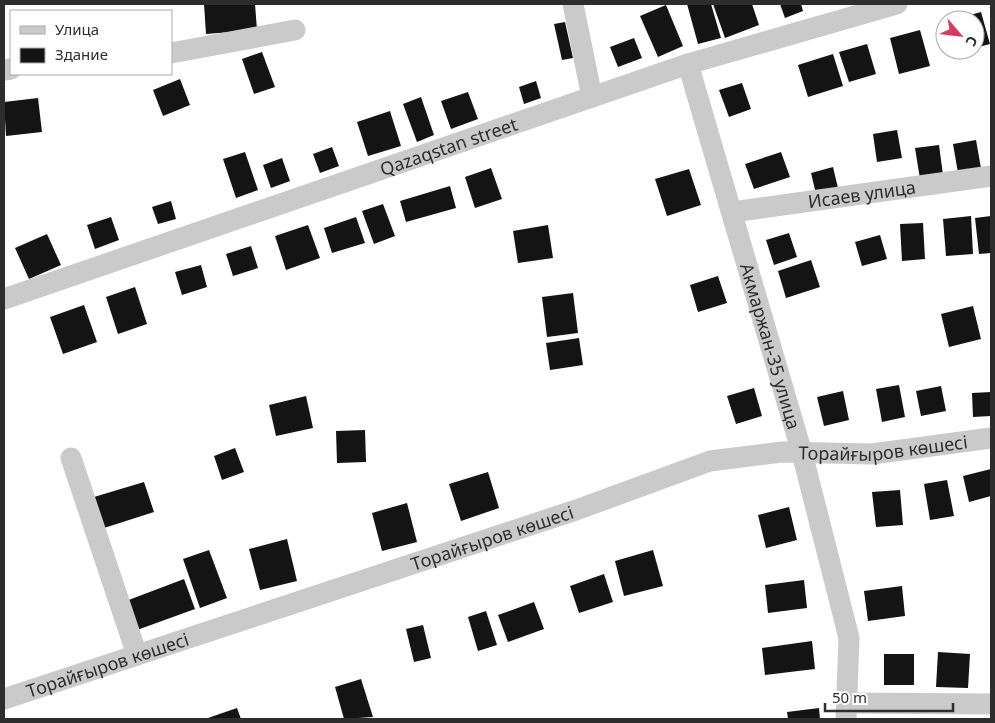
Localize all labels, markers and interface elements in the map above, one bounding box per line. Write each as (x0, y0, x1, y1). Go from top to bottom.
legend (10, 10, 172, 75)
north arrow (935, 10, 985, 60)
text: Улица (55, 19, 99, 39)
text: С (961, 33, 982, 50)
text: Здание (55, 44, 108, 64)
street label: Qazaqstan street (377, 111, 521, 181)
street label: Исаев улица (806, 175, 917, 213)
street label: Акмаржан-35 улица (735, 260, 806, 432)
street label: Торайғыров көшесі (798, 429, 969, 466)
street label: Торайғыров көшесі (408, 500, 576, 576)
street label: Торайғыров көшесі (23, 627, 192, 703)
scale bar (825, 680, 952, 712)
text: 50 m (832, 687, 867, 707)

